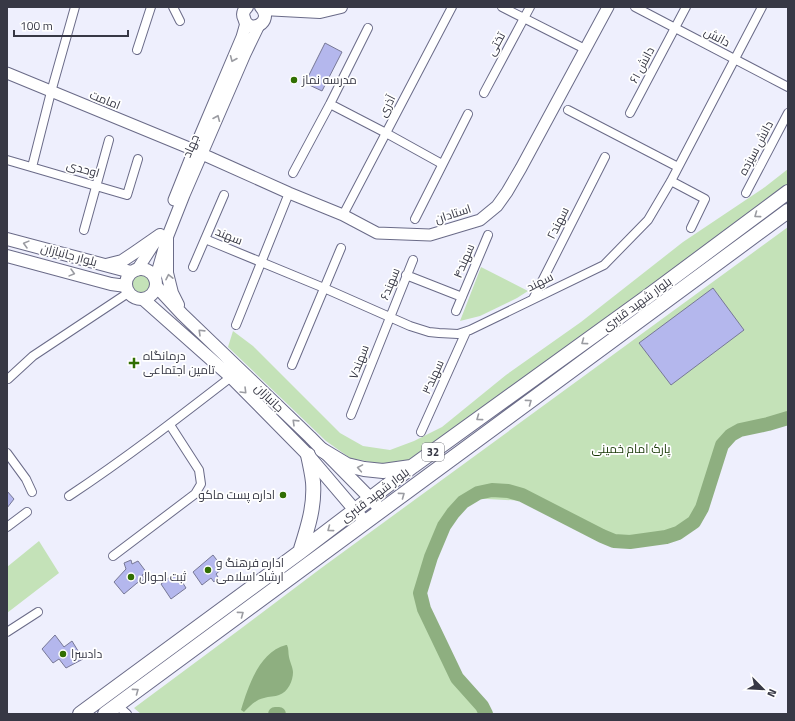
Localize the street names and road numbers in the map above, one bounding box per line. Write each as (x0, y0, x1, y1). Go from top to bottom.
street label: دانش (701, 22, 734, 51)
street label: تختی (481, 28, 510, 59)
street label: دانش ۶۱ (624, 43, 659, 87)
street label: امامت (87, 85, 124, 114)
street label: آذری (373, 91, 401, 120)
street label: دانش سیزده (733, 117, 778, 179)
street label: جهاد (177, 131, 204, 161)
street label: اوحدی (64, 155, 102, 182)
street label: استادان (432, 199, 473, 228)
street label: سهند۲ (541, 203, 574, 242)
street label: سهند (213, 222, 246, 250)
street label: بلوار جانبازان (39, 238, 99, 271)
street label: سهند۴ (448, 241, 479, 281)
street label: سهند۶ (374, 265, 405, 303)
street label: سهند (523, 267, 557, 296)
street label: بلوار شهید قنبری (598, 272, 675, 335)
street label: سهند۷ (343, 342, 374, 382)
street label: سهند۳ (417, 356, 449, 397)
street label: جانبازان (250, 379, 288, 417)
road number: 32 (422, 443, 444, 461)
street label: بلوار شهید قنبری (336, 462, 413, 527)

